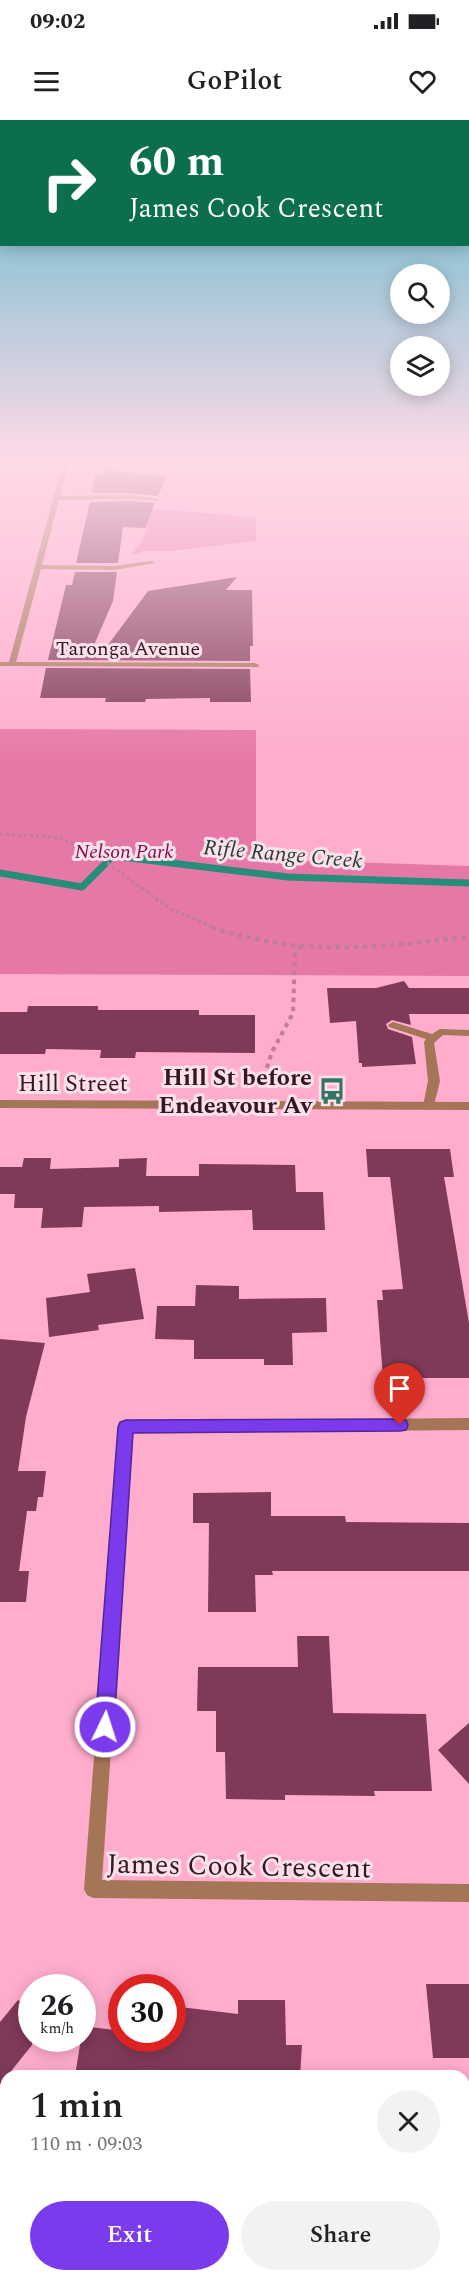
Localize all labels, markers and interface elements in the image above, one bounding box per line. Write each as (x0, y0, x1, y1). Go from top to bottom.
text: 09:02 (30, 5, 85, 38)
text: GoPilot (187, 60, 282, 102)
icon: menu (30, 65, 63, 98)
icon: heart (406, 65, 439, 98)
text: 60 m (129, 131, 224, 194)
icon: right (30, 144, 108, 222)
text: James Cook Crescent (129, 188, 384, 230)
map controls (390, 264, 450, 396)
button: search (390, 264, 450, 324)
button: layers (390, 336, 450, 396)
street label: Taronga Avenue (56, 634, 200, 664)
water label: Rifle Range Creek (202, 831, 364, 878)
park label: Nelson Park (74, 837, 174, 867)
place label: Hill St before Endeavour Av (159, 1060, 314, 1124)
street label: Hill Street (18, 1066, 128, 1102)
bus stop icon: Hill St before Endeavour Av (317, 1076, 347, 1106)
pin (374, 1363, 425, 1425)
icon: arrive (383, 1372, 416, 1405)
position arrow (73, 1695, 137, 1759)
street label: James Cook Crescent (107, 1843, 371, 1890)
speed limit sign: 30 (108, 1974, 186, 2052)
text: 26 (40, 1983, 74, 2029)
text: km/h (40, 2017, 74, 2040)
text: 1 min (30, 2079, 123, 2134)
button: close (377, 2090, 440, 2153)
text: 110 m · 09:03 (30, 2129, 142, 2159)
button: Exit (30, 2201, 229, 2270)
button: Share (241, 2201, 440, 2270)

